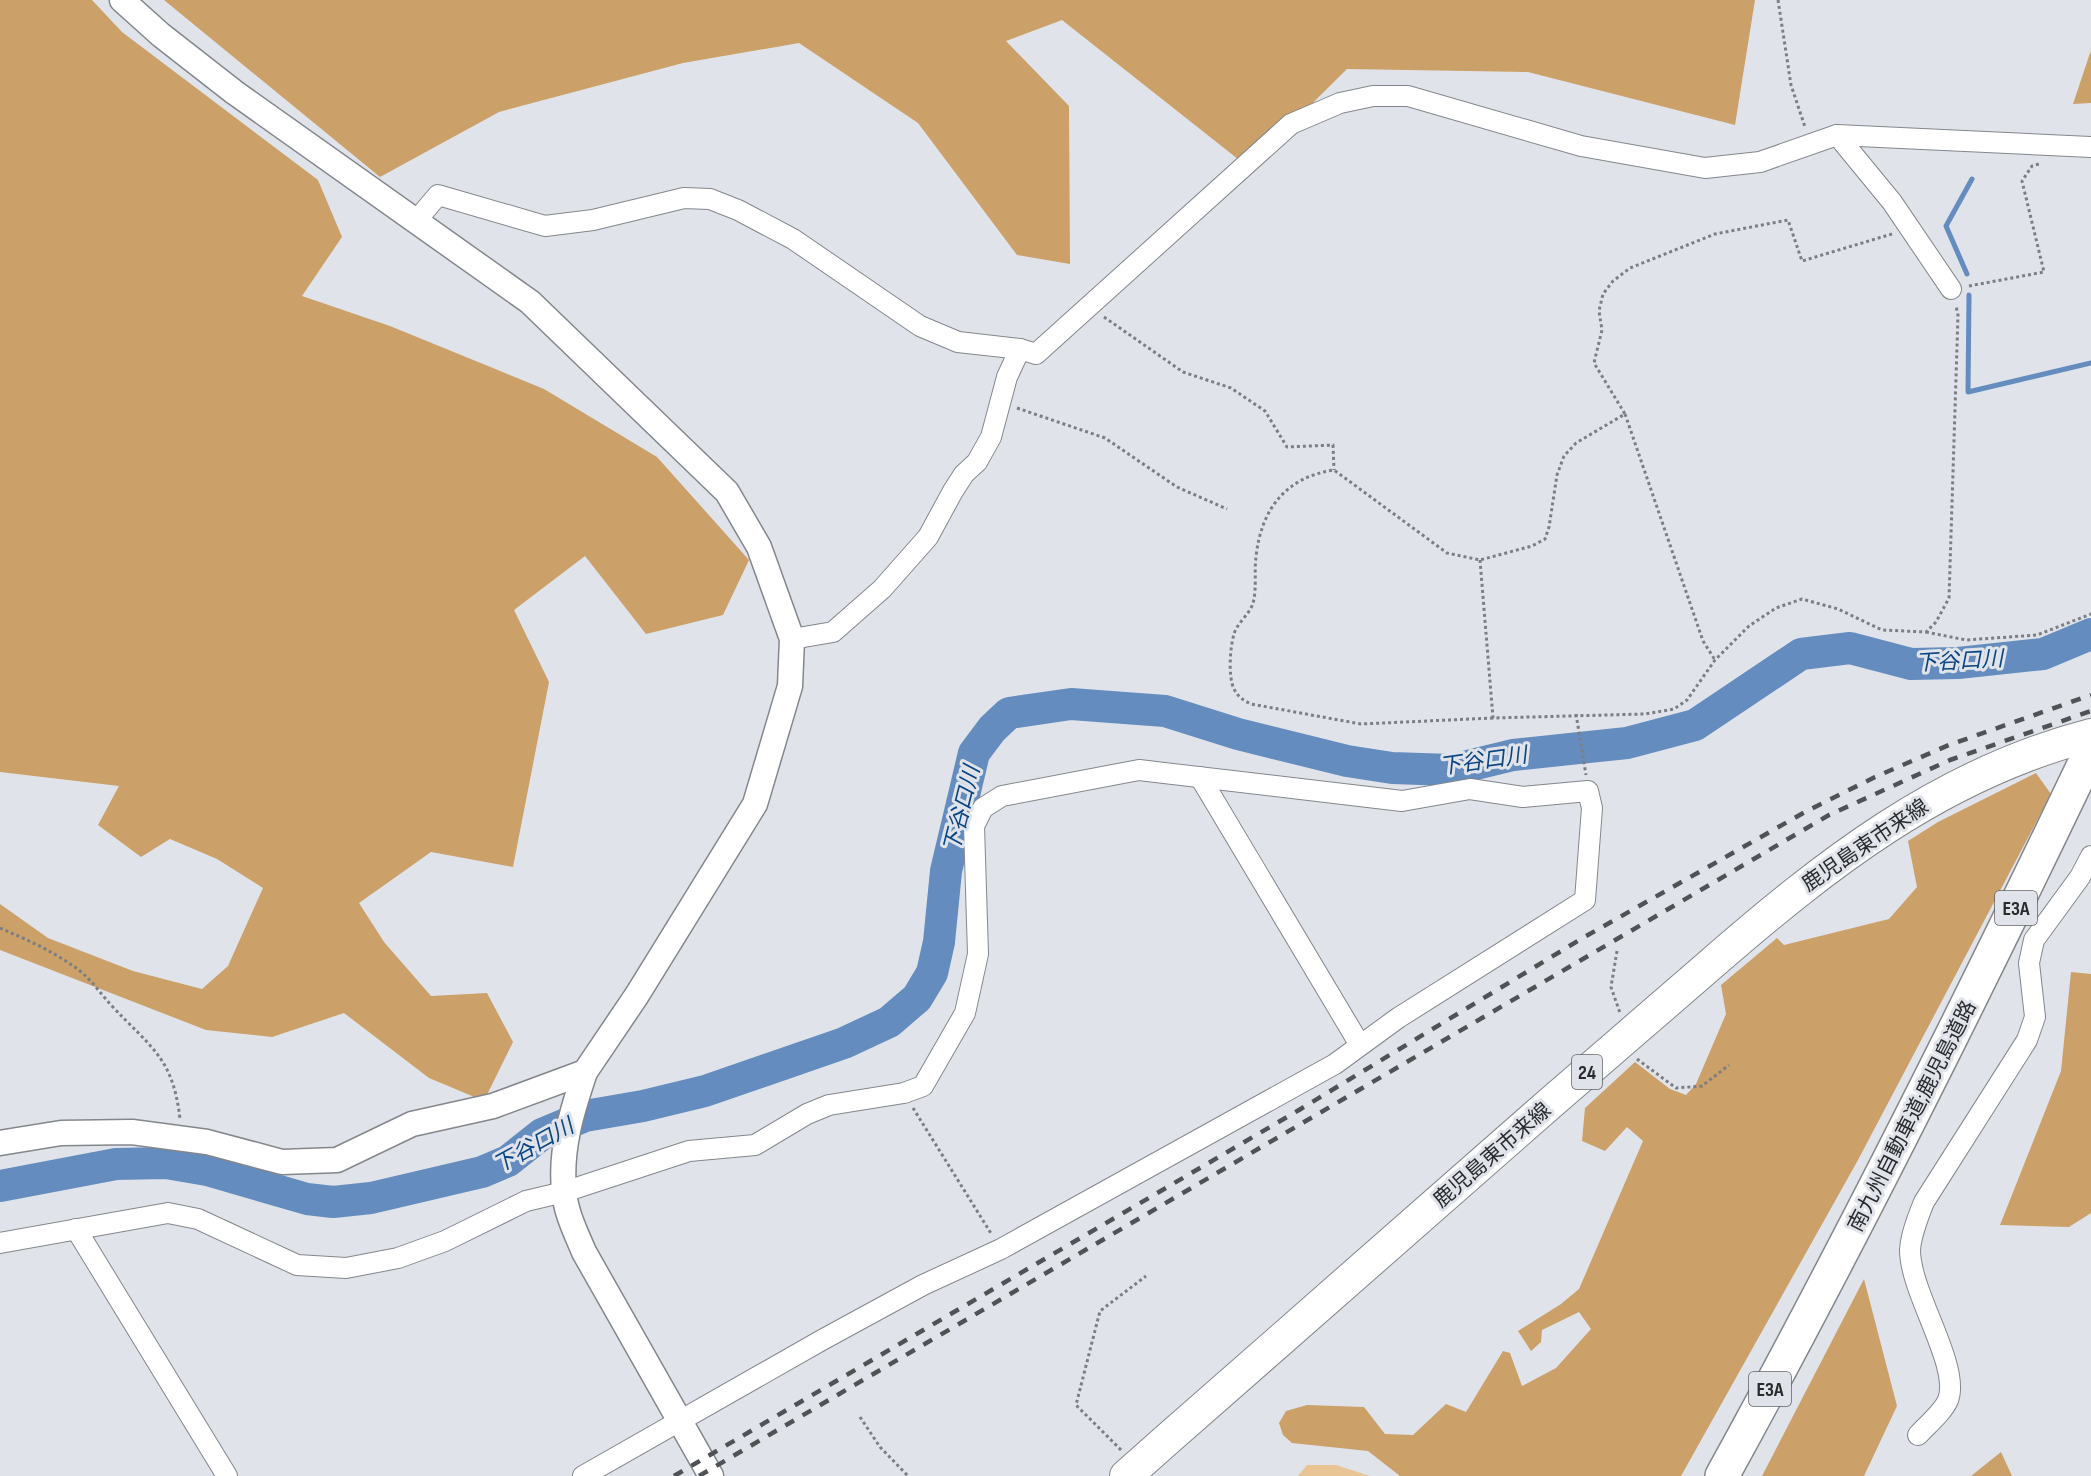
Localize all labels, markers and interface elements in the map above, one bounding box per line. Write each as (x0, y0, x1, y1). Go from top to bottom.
water label: 下谷口川 (1914, 646, 2006, 677)
water label: 下谷口川 (1438, 742, 1531, 781)
water label: 下谷口川 (939, 761, 987, 855)
street label: 鹿児島東市来線 (1797, 794, 1933, 897)
road number: E3A (1995, 891, 2037, 925)
street label: 南九州自動車道;鹿児島道路 (1843, 996, 1982, 1236)
road number: 24 (1572, 1055, 1602, 1089)
street label: 鹿児島東市来線 (1429, 1098, 1556, 1213)
water label: 下谷口川 (489, 1112, 580, 1179)
road number: E3A (1749, 1372, 1791, 1406)

